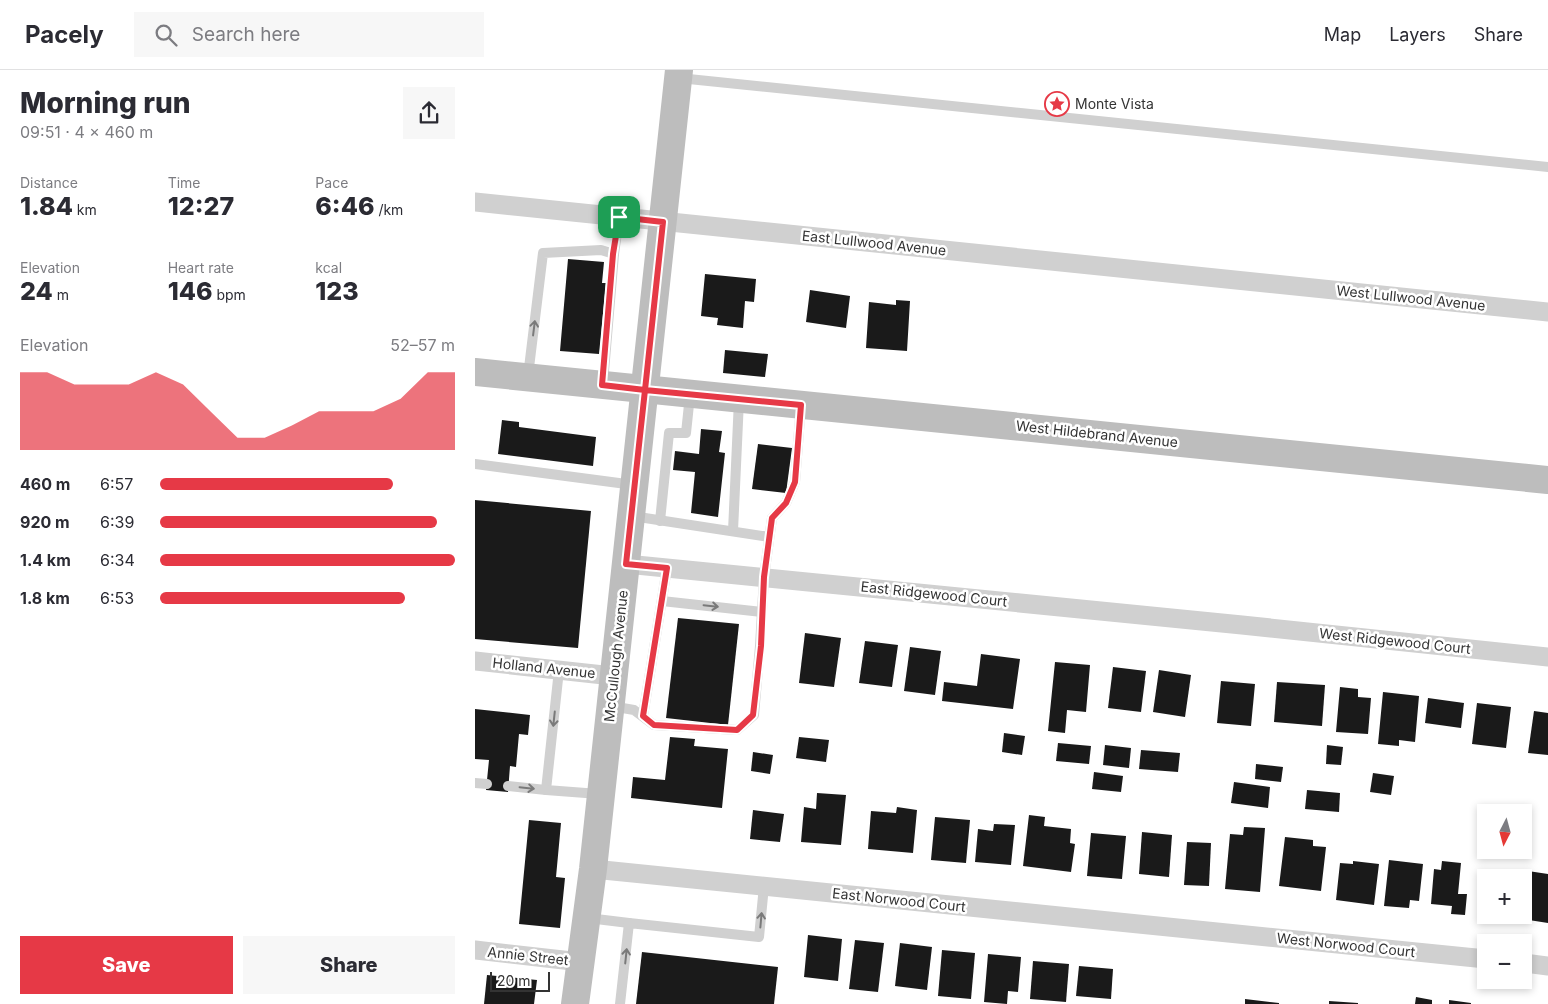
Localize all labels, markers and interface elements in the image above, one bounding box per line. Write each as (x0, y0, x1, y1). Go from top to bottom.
search box (134, 12, 484, 57)
text: Pacely (25, 20, 104, 49)
icon: search (152, 21, 180, 49)
text: Search here (192, 23, 300, 46)
text: Map (1324, 24, 1361, 45)
text: Layers (1389, 24, 1446, 45)
text: Share (1474, 24, 1523, 45)
text: Morning run (20, 86, 190, 120)
button: share (403, 87, 455, 139)
place icon: Monte Vista (1044, 91, 1070, 117)
place label: Monte Vista (1075, 95, 1154, 112)
text: 09:51 · 4 × 460 m (20, 122, 153, 142)
text: Distance (20, 174, 78, 191)
text: Time (168, 174, 201, 191)
text: Pace (315, 174, 348, 191)
text: 1.84 (20, 191, 73, 221)
text: 12:27 (168, 191, 234, 221)
text: 6:46 (315, 191, 374, 221)
pin (598, 196, 640, 238)
text: km (73, 201, 97, 218)
text: /km (374, 201, 403, 218)
icon: arrive (605, 203, 633, 231)
street label: East Lullwood Avenue (801, 226, 947, 259)
text: Elevation (20, 259, 80, 276)
text: Heart rate (168, 259, 234, 276)
text: kcal (315, 259, 342, 276)
text: 24 (20, 276, 53, 306)
text: 146 (168, 276, 212, 306)
text: 123 (315, 276, 359, 306)
street label: West Lullwood Avenue (1336, 281, 1486, 314)
text: m (53, 286, 69, 303)
text: bpm (212, 286, 246, 303)
one-way arrow (529, 321, 539, 337)
text: Elevation (20, 335, 89, 355)
text: 52–57 m (390, 335, 455, 355)
street label: West Hildebrand Avenue (1015, 417, 1179, 450)
text: 460 m (20, 474, 70, 494)
text: 6:57 (100, 474, 133, 494)
text: 920 m (20, 512, 70, 532)
text: 6:39 (100, 512, 134, 532)
text: 1.4 km (20, 550, 71, 570)
text: 6:34 (100, 550, 135, 570)
street label: East Ridgewood Court (860, 577, 1009, 610)
text: 1.8 km (20, 588, 70, 608)
text: 6:53 (100, 588, 134, 608)
street label: McCullough Avenue (600, 589, 631, 723)
one-way arrow (702, 601, 718, 611)
street label: West Ridgewood Court (1319, 624, 1472, 657)
street label: Holland Avenue (492, 654, 596, 681)
one-way arrow (549, 710, 559, 726)
one-way arrow (519, 783, 535, 793)
north arrow (1477, 804, 1533, 859)
map controls (1477, 804, 1532, 989)
button: + (1477, 869, 1532, 924)
street label: East Norwood Court (832, 884, 967, 915)
one-way arrow (756, 913, 766, 929)
street label: West Norwood Court (1276, 929, 1416, 960)
button: − (1477, 934, 1532, 989)
button: Save (20, 936, 233, 994)
button: Share (243, 936, 455, 994)
street label: Annie Street (487, 943, 570, 968)
one-way arrow (621, 948, 630, 964)
scale bar (490, 969, 550, 992)
text: 20 m (497, 972, 531, 989)

